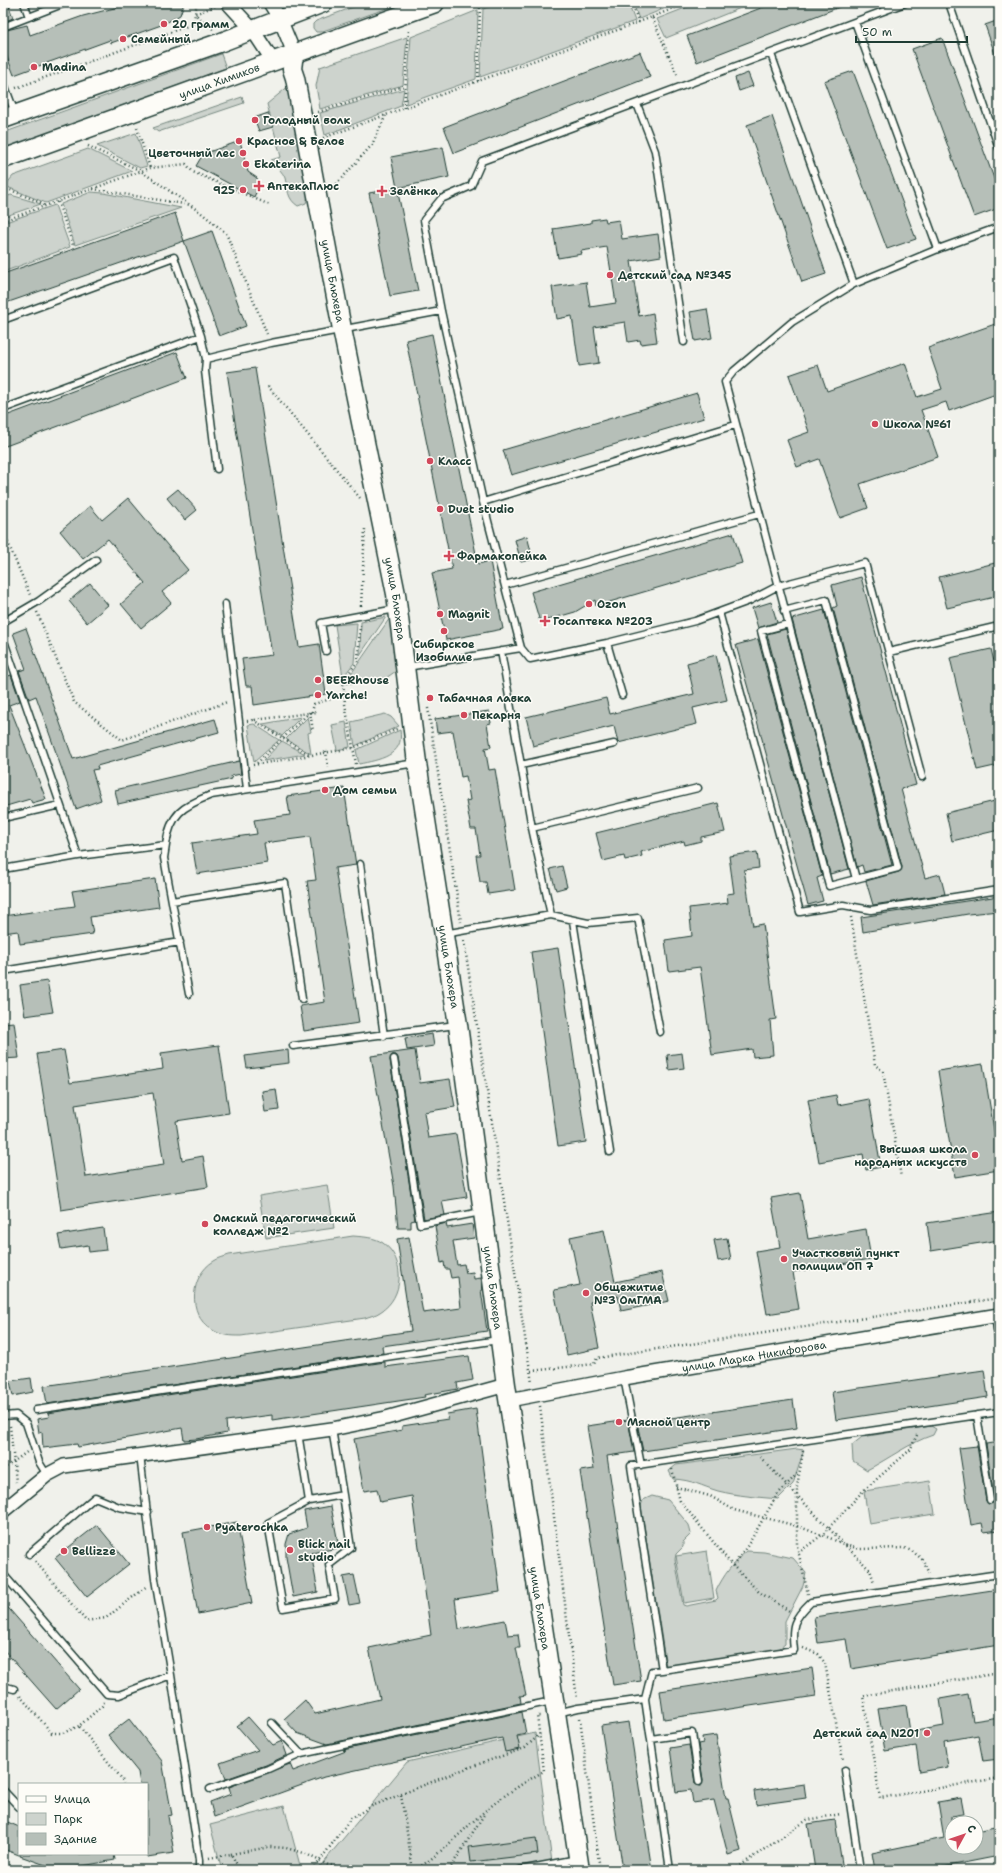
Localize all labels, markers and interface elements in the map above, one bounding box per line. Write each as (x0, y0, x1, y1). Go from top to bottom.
place label: 20 грамм (172, 17, 229, 32)
scale bar (856, 18, 967, 44)
marker: 20 грамм (159, 19, 169, 29)
text: 50 m (862, 24, 892, 40)
place label: Семейный (131, 32, 191, 47)
marker: Семейный (118, 34, 128, 44)
place label: Madina (42, 60, 87, 75)
street label: улица Химиков (177, 60, 262, 103)
marker: Madina (29, 62, 39, 72)
place label: Голодный волк (263, 113, 350, 128)
marker: Голодный волк (250, 115, 260, 125)
place label: Красное & Белое (247, 134, 345, 149)
marker: Красное & Белое (234, 136, 244, 146)
place label: Цветочный лес (148, 146, 235, 161)
marker: Цветочный лес (238, 148, 248, 158)
place label: Ekaterina (254, 157, 312, 172)
marker: Ekaterina (241, 159, 251, 169)
place label: АптекаПлюс (267, 179, 339, 194)
marker: АптекаПлюс (254, 181, 264, 191)
place label: 925 (213, 183, 235, 198)
place label: Зелёнка (390, 184, 438, 199)
marker: 925 (238, 185, 248, 195)
marker: Зелёнка (377, 186, 387, 196)
street label: улица Блюхера (317, 238, 348, 324)
place label: Детский сад №345 (618, 268, 731, 283)
marker: Детский сад №345 (605, 270, 615, 280)
place label: Школа №61 (883, 417, 951, 432)
marker: Школа №61 (870, 419, 880, 429)
place label: Класс (438, 454, 471, 469)
marker: Класс (425, 456, 435, 466)
place label: Duet studio (448, 502, 514, 517)
marker: Duet studio (435, 504, 445, 514)
place label: Фармакопейка (457, 549, 547, 564)
marker: Фармакопейка (444, 551, 454, 561)
street label: улица Блюхера (381, 556, 409, 641)
place label: Ozon (597, 597, 627, 612)
marker: Ozon (584, 599, 594, 609)
place label: Magnit (448, 607, 491, 622)
marker: Magnit (435, 609, 445, 619)
place label: Госаптека №203 (553, 614, 653, 629)
marker: Госаптека №203 (540, 616, 550, 626)
marker: Сибирское Изобилие (439, 626, 449, 636)
place label: Сибирское Изобилие (413, 637, 475, 665)
place label: BEERhouse (326, 673, 389, 688)
marker: BEERhouse (313, 675, 323, 685)
place label: Yarche! (326, 688, 367, 703)
marker: Yarche! (313, 690, 323, 700)
place label: Табачная лавка (438, 691, 532, 706)
marker: Табачная лавка (425, 693, 435, 703)
place label: Пекарня (472, 708, 521, 723)
marker: Пекарня (459, 710, 469, 720)
place label: Дом семьи (333, 783, 397, 798)
marker: Дом семьи (320, 785, 330, 795)
street label: улица Блюхера (434, 924, 462, 1010)
place label: Высшая школа народных искусств (854, 1142, 967, 1170)
marker: Высшая школа народных искусств (970, 1150, 980, 1160)
place label: Омский педагогический колледж №2 (213, 1211, 356, 1239)
marker: Омский педагогический колледж №2 (200, 1219, 210, 1229)
street label: улица Блюхера (480, 1245, 506, 1331)
place label: Участковый пункт полиции ОП 7 (792, 1246, 900, 1274)
marker: Участковый пункт полиции ОП 7 (779, 1254, 789, 1264)
place label: Общежитие №3 ОмГМА (594, 1280, 664, 1308)
marker: Общежитие №3 ОмГМА (581, 1288, 591, 1298)
street label: улица Марка Никифорова (681, 1337, 827, 1376)
place label: Мясной центр (627, 1415, 711, 1430)
marker: Мясной центр (614, 1417, 624, 1427)
place label: Pyaterochka (215, 1520, 288, 1535)
marker: Pyaterochka (202, 1522, 212, 1532)
place label: Blick nail studio (298, 1537, 351, 1565)
place label: Bellizze (72, 1544, 116, 1559)
marker: Blick nail studio (285, 1545, 295, 1555)
marker: Bellizze (59, 1546, 69, 1556)
street label: улица Блюхера (526, 1566, 553, 1651)
place label: Детский сад N201 (813, 1726, 919, 1741)
marker: Детский сад N201 (922, 1728, 932, 1738)
legend (18, 1783, 148, 1855)
text: Улица (54, 1791, 91, 1807)
text: Парк (54, 1811, 83, 1827)
north arrow (944, 1815, 984, 1855)
text: С (963, 1821, 979, 1836)
text: Здание (54, 1831, 98, 1847)

